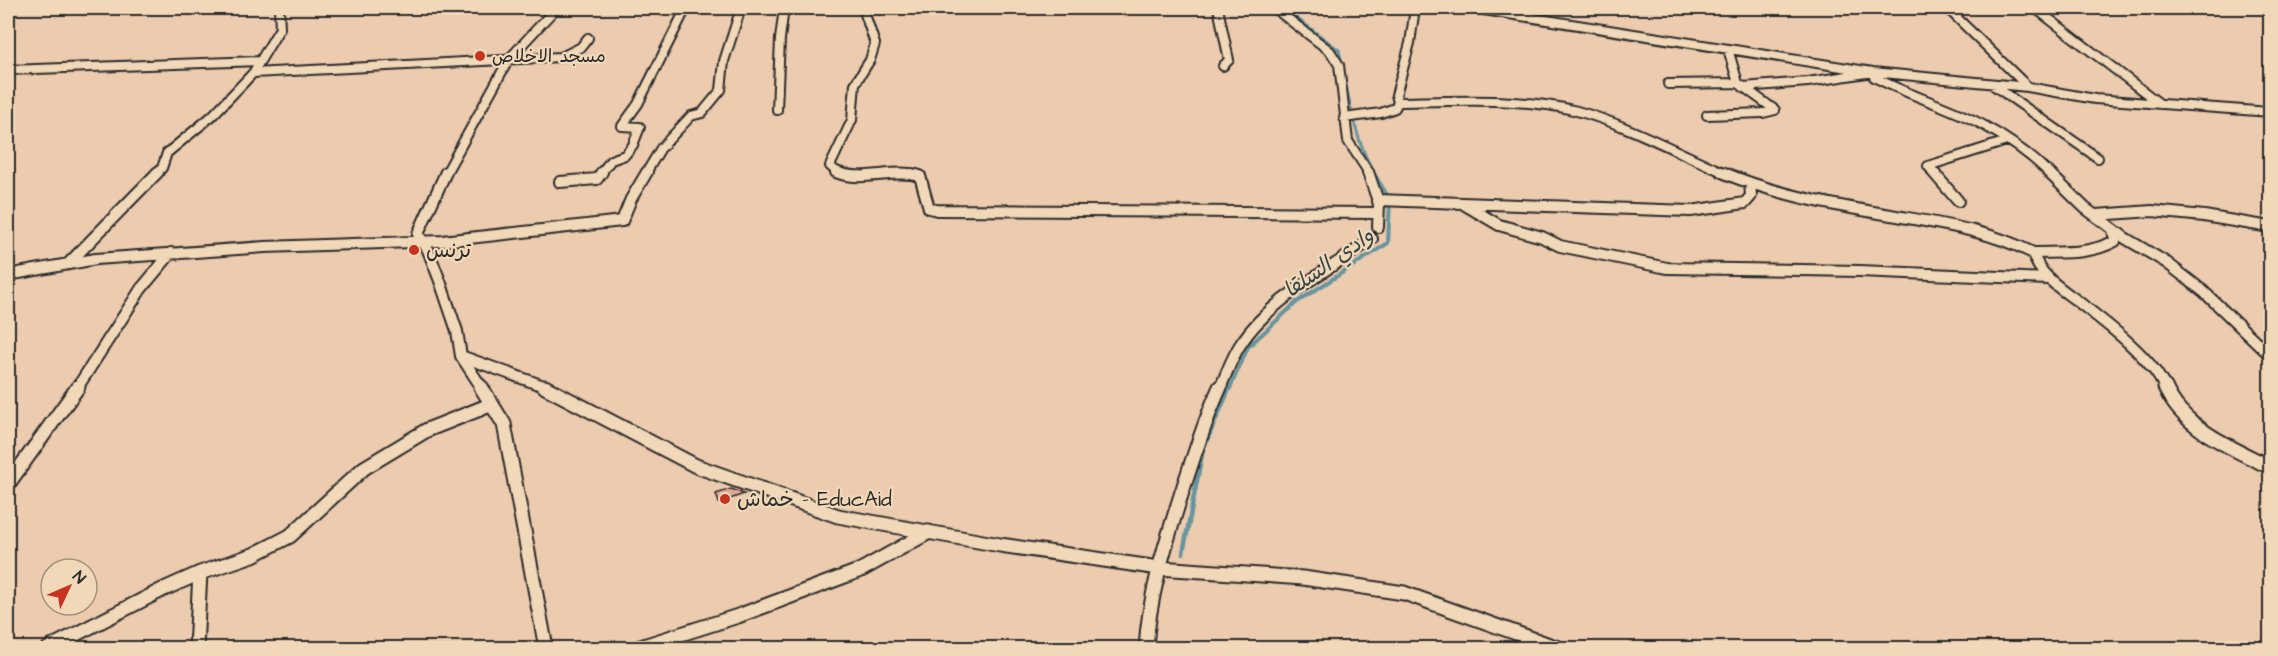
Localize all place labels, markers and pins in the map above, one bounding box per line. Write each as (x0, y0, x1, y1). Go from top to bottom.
place label: مسجد الاخلاص (492, 44, 606, 69)
marker: مسجد الاخلاص (473, 49, 487, 63)
place label: ترنس (426, 236, 472, 265)
marker: ترنس (407, 243, 421, 257)
place label: خماش - EducAid (737, 485, 892, 514)
marker: خماش - EducAid (718, 492, 732, 506)

